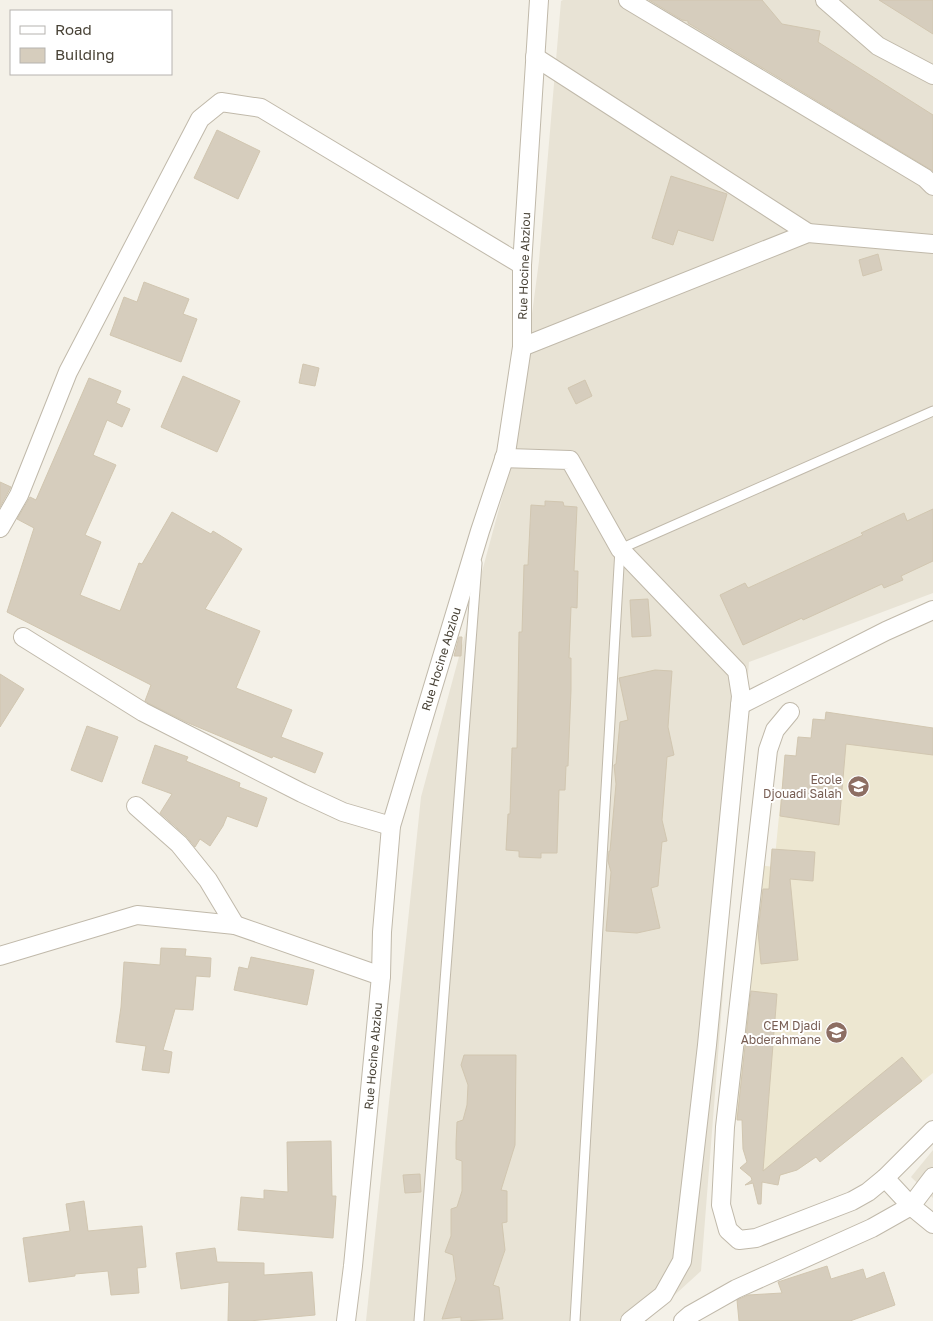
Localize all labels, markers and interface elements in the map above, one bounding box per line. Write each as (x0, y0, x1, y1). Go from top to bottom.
legend (10, 10, 172, 75)
text: Road (55, 20, 92, 38)
text: Building (55, 45, 115, 63)
street label: Rue Hocine Abziou (515, 212, 533, 320)
street label: Rue Hocine Abziou (418, 605, 464, 713)
place label: Ecole Djouadi Salah (763, 772, 842, 801)
school or university icon: Ecole Djouadi Salah (846, 774, 870, 798)
street label: Rue Hocine Abziou (361, 1002, 385, 1110)
place label: CEM Djadi Abderahmane (741, 1018, 821, 1047)
school or university icon: CEM Djadi Abderahmane (825, 1020, 849, 1044)

